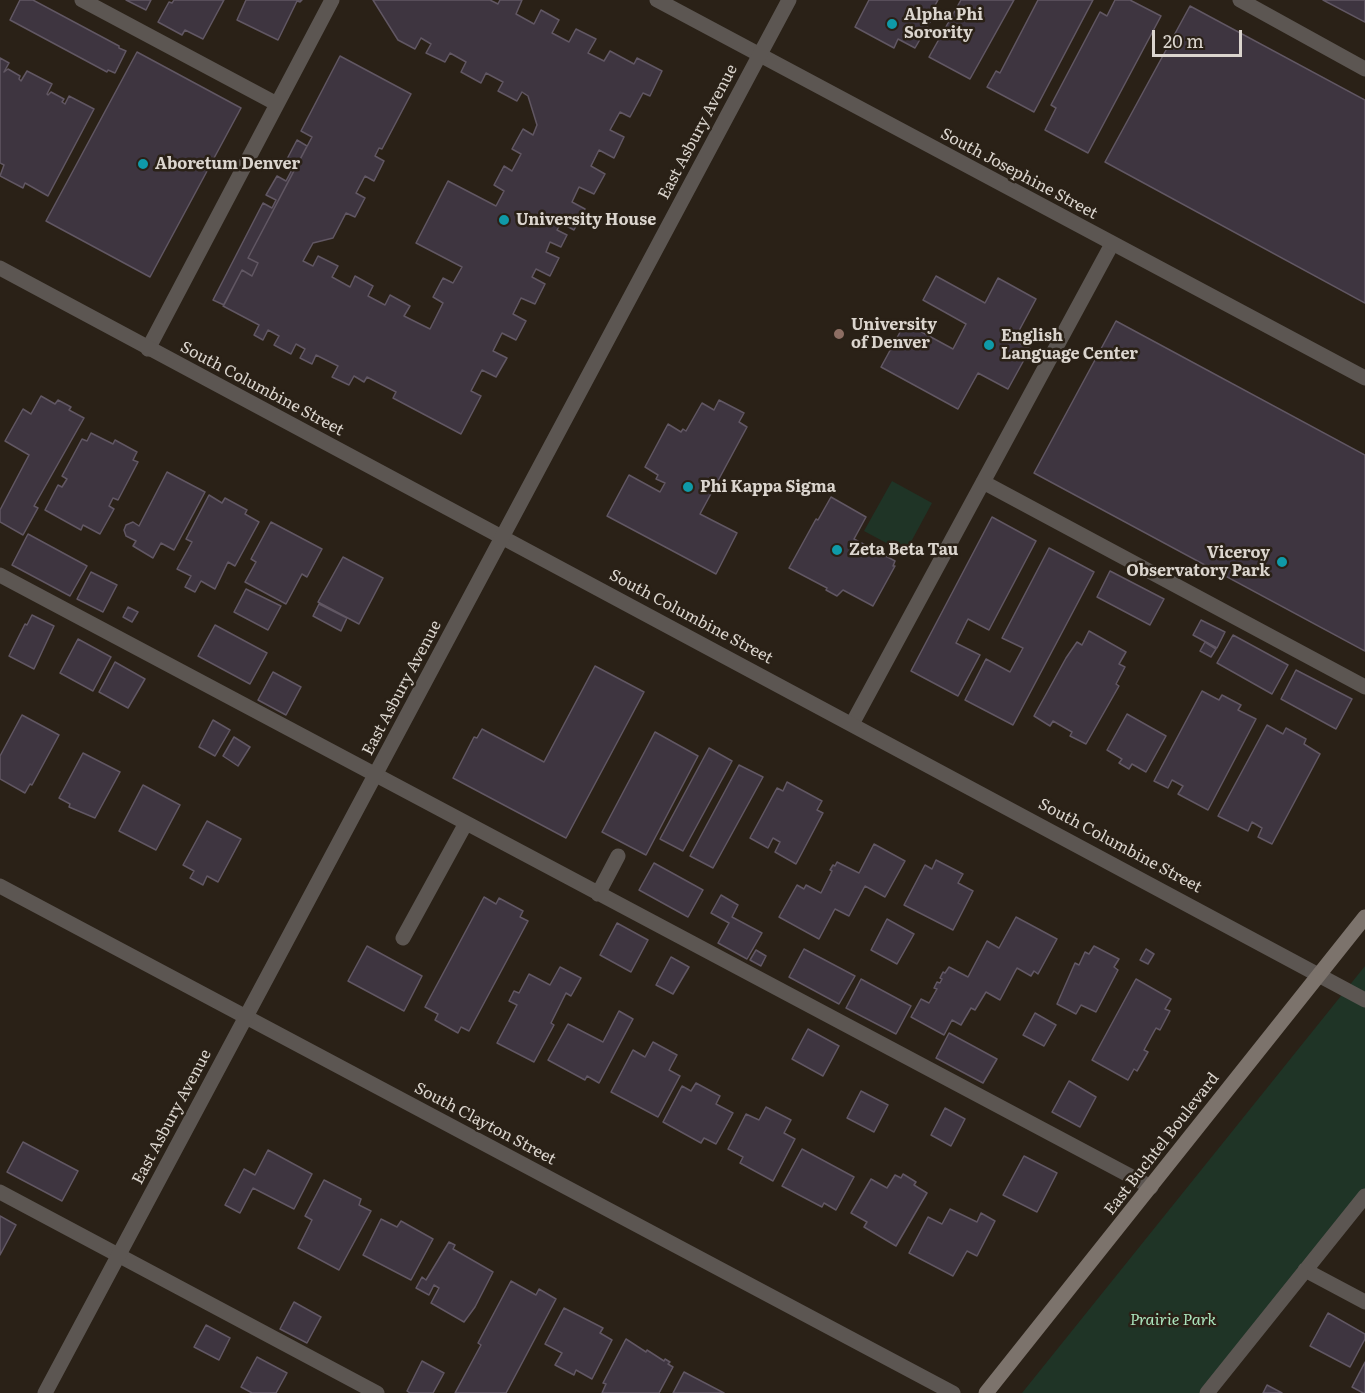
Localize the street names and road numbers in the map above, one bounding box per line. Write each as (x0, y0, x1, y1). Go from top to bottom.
street label: East Asbury Avenue (654, 61, 742, 203)
street label: South Josephine Street (937, 124, 1101, 224)
street label: South Columbine Street (177, 338, 347, 440)
street label: South Columbine Street (606, 566, 776, 668)
street label: East Asbury Avenue (358, 617, 446, 759)
street label: South Columbine Street (1035, 795, 1205, 897)
street label: East Asbury Avenue (128, 1046, 216, 1188)
street label: East Buchtel Boulevard (1100, 1069, 1224, 1219)
street label: South Clayton Street (411, 1079, 559, 1169)

